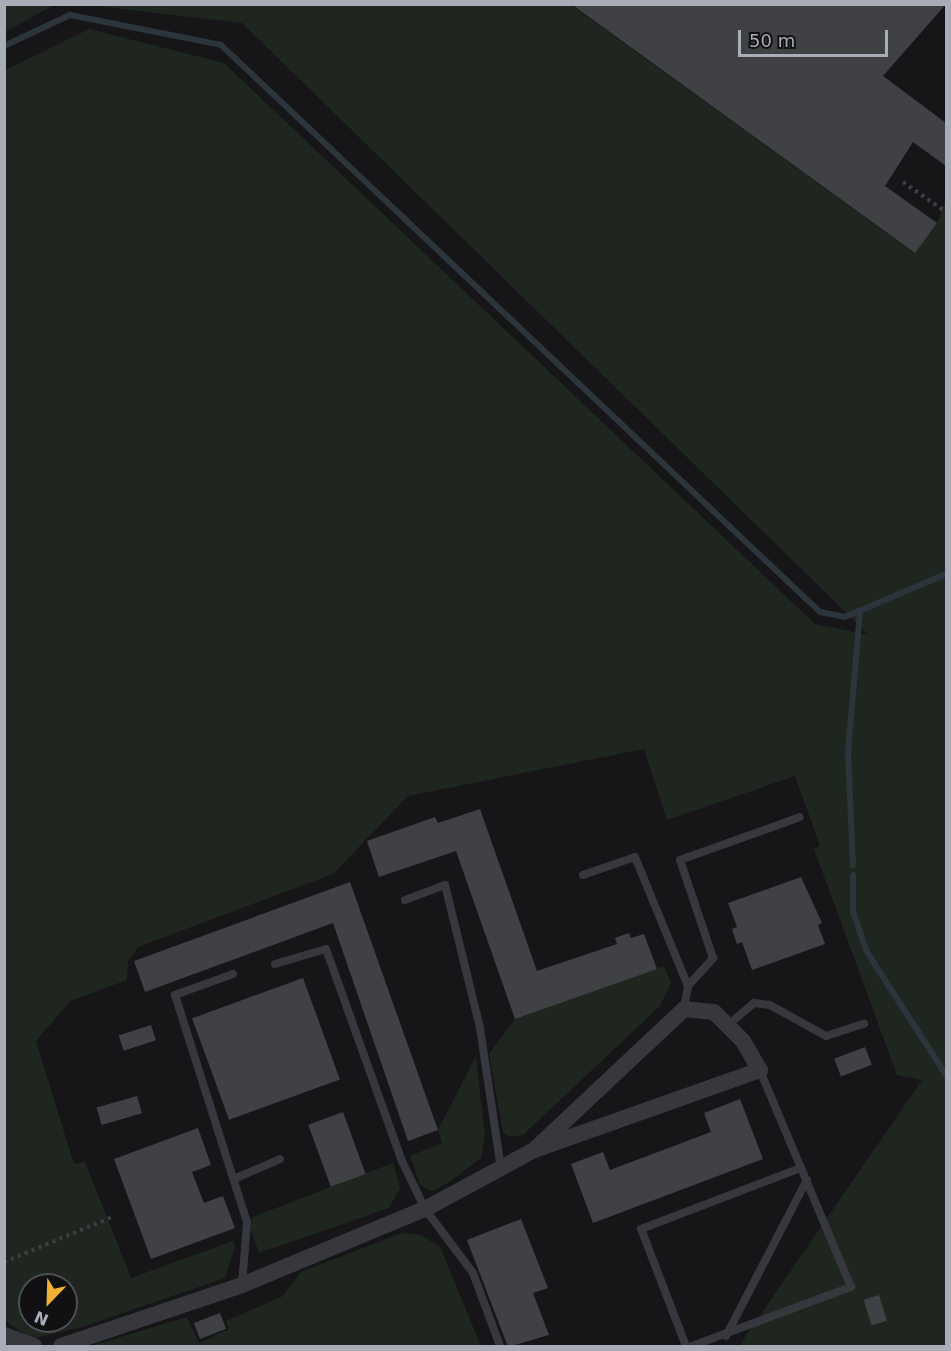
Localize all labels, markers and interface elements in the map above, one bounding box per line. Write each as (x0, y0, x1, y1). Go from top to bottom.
scale bar (741, 18, 891, 56)
text: 50 m (749, 30, 795, 51)
north arrow (18, 1273, 78, 1333)
text: N (32, 1307, 51, 1330)

